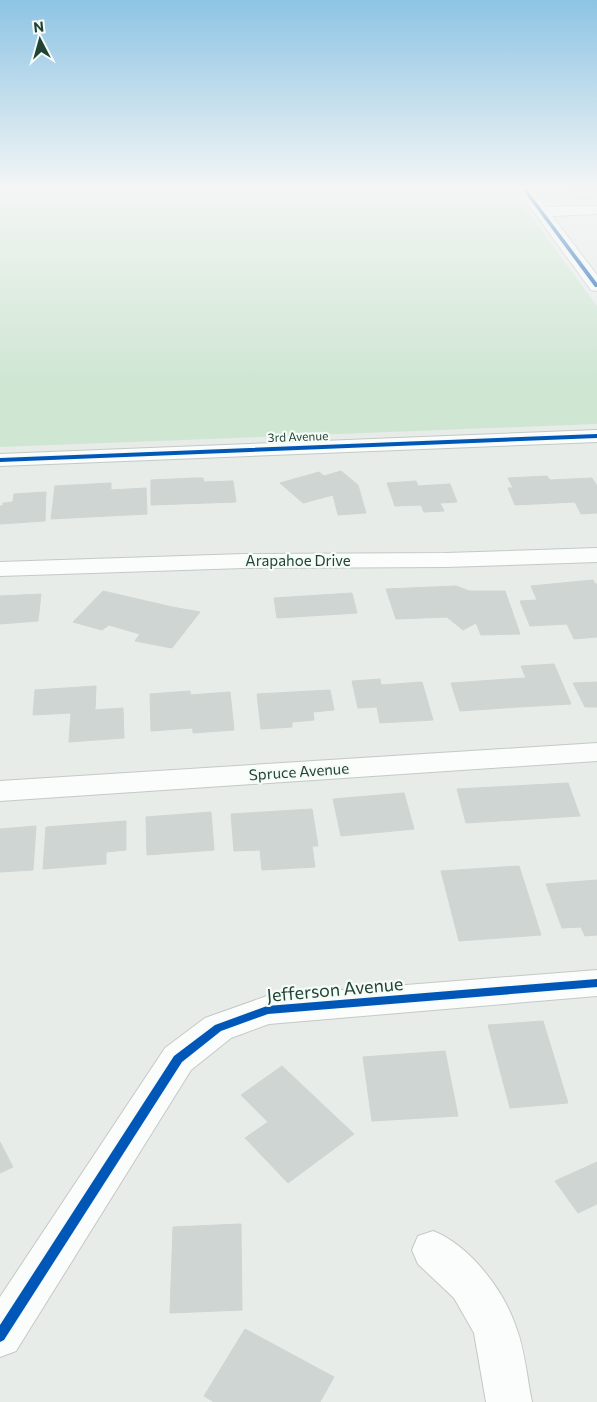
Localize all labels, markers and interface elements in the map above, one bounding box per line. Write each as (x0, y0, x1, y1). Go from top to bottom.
north arrow (15, 15, 65, 65)
text: N (32, 18, 45, 36)
street label: 3rd Avenue (267, 428, 329, 444)
street label: Arapahoe Drive (245, 551, 351, 569)
street label: Spruce Avenue (248, 759, 350, 783)
street label: Jefferson Avenue (266, 972, 404, 1006)

